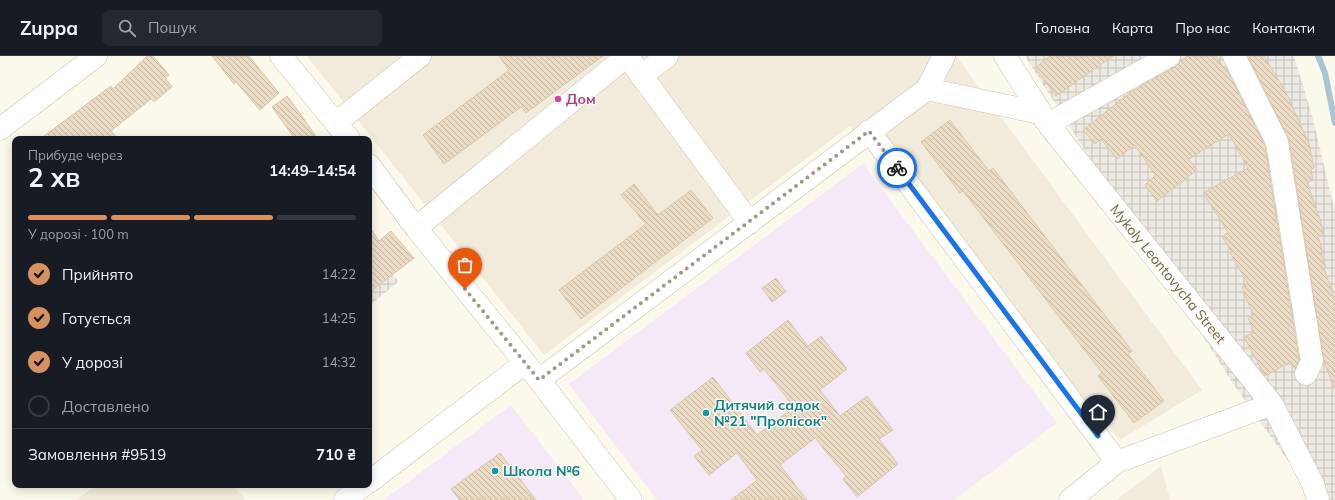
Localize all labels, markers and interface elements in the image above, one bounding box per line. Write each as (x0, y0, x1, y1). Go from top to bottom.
search box (102, 10, 382, 46)
text: Zuppa (20, 16, 78, 40)
icon: search (116, 17, 138, 39)
text: Пошук (148, 18, 197, 37)
text: Головна (1035, 19, 1090, 37)
text: Карта (1112, 19, 1153, 37)
text: Про нас (1175, 19, 1230, 37)
text: Контакти (1252, 19, 1315, 37)
place label: Дом (566, 90, 596, 108)
marker: Дом (553, 94, 563, 104)
text: Прибуде через (28, 147, 123, 163)
courier (877, 148, 917, 188)
icon: bike (886, 157, 908, 179)
text: 2 хв (28, 161, 80, 194)
text: 14:49–14:54 (269, 161, 356, 180)
street label: Mykoly Leontovycha Street (1106, 201, 1230, 347)
text: У дорозі · 100 m (28, 226, 129, 242)
pin (448, 248, 482, 289)
icon: bag (454, 254, 476, 276)
icon: check (28, 263, 50, 285)
text: Прийнято (62, 265, 133, 284)
text: 14:22 (322, 266, 356, 282)
icon: check (28, 307, 50, 329)
text: Готується (62, 309, 131, 328)
text: 14:25 (322, 310, 356, 326)
icon: check (28, 351, 50, 373)
text: У дорозі (62, 353, 123, 372)
text: 14:32 (322, 354, 356, 370)
pin (1081, 395, 1115, 436)
place label: Дитячий садок №21 "Пролісок" (714, 396, 827, 430)
text: Доставлено (62, 397, 149, 416)
icon: home (1087, 401, 1109, 423)
marker: Дитячий садок №21 "Пролісок" (701, 408, 711, 418)
text: Замовлення #9519 (28, 445, 166, 464)
text: 710 ₴ (316, 445, 356, 464)
place label: Школа №6 (503, 462, 580, 480)
marker: Школа №6 (490, 466, 500, 476)

